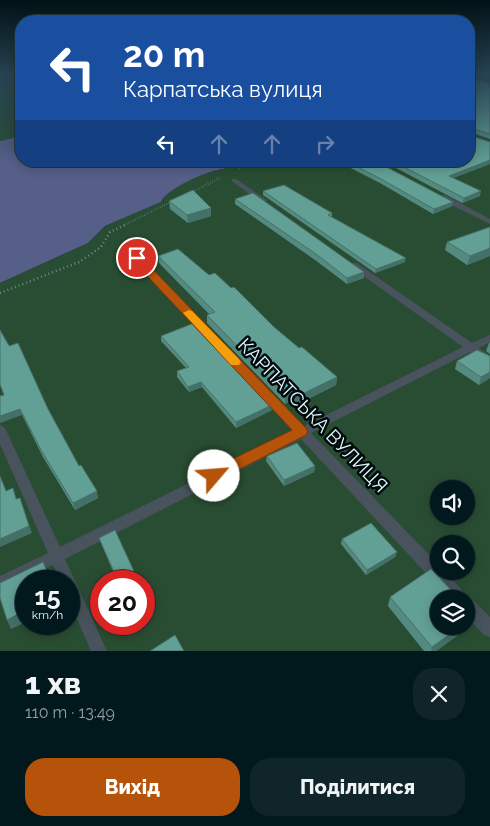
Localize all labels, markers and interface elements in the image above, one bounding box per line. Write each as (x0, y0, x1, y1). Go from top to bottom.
text: 20 m (123, 34, 205, 75)
icon: left (40, 35, 105, 100)
text: Карпатська вулиця (123, 76, 323, 102)
icon: left (152, 130, 180, 158)
icon: ahead (205, 130, 233, 158)
icon: ahead (258, 130, 286, 158)
icon: right (311, 130, 339, 158)
pin (116, 237, 158, 279)
icon: arrive (123, 244, 151, 272)
street label: КАРПАТСЬКА ВУЛИЦЯ (234, 333, 392, 497)
position arrow (187, 449, 239, 501)
map controls (430, 480, 475, 635)
button: sound (430, 480, 475, 525)
button: search (430, 535, 475, 580)
speed limit sign: 20 (90, 570, 155, 635)
text: 15 (34, 581, 61, 611)
button: layers (430, 590, 475, 635)
text: km/h (32, 608, 63, 622)
text: 1 хв (25, 666, 81, 701)
button: close (413, 668, 465, 720)
text: 110 m · 13:49 (25, 703, 115, 722)
button: Вихід (25, 758, 240, 816)
button: Поділитися (250, 758, 465, 816)

